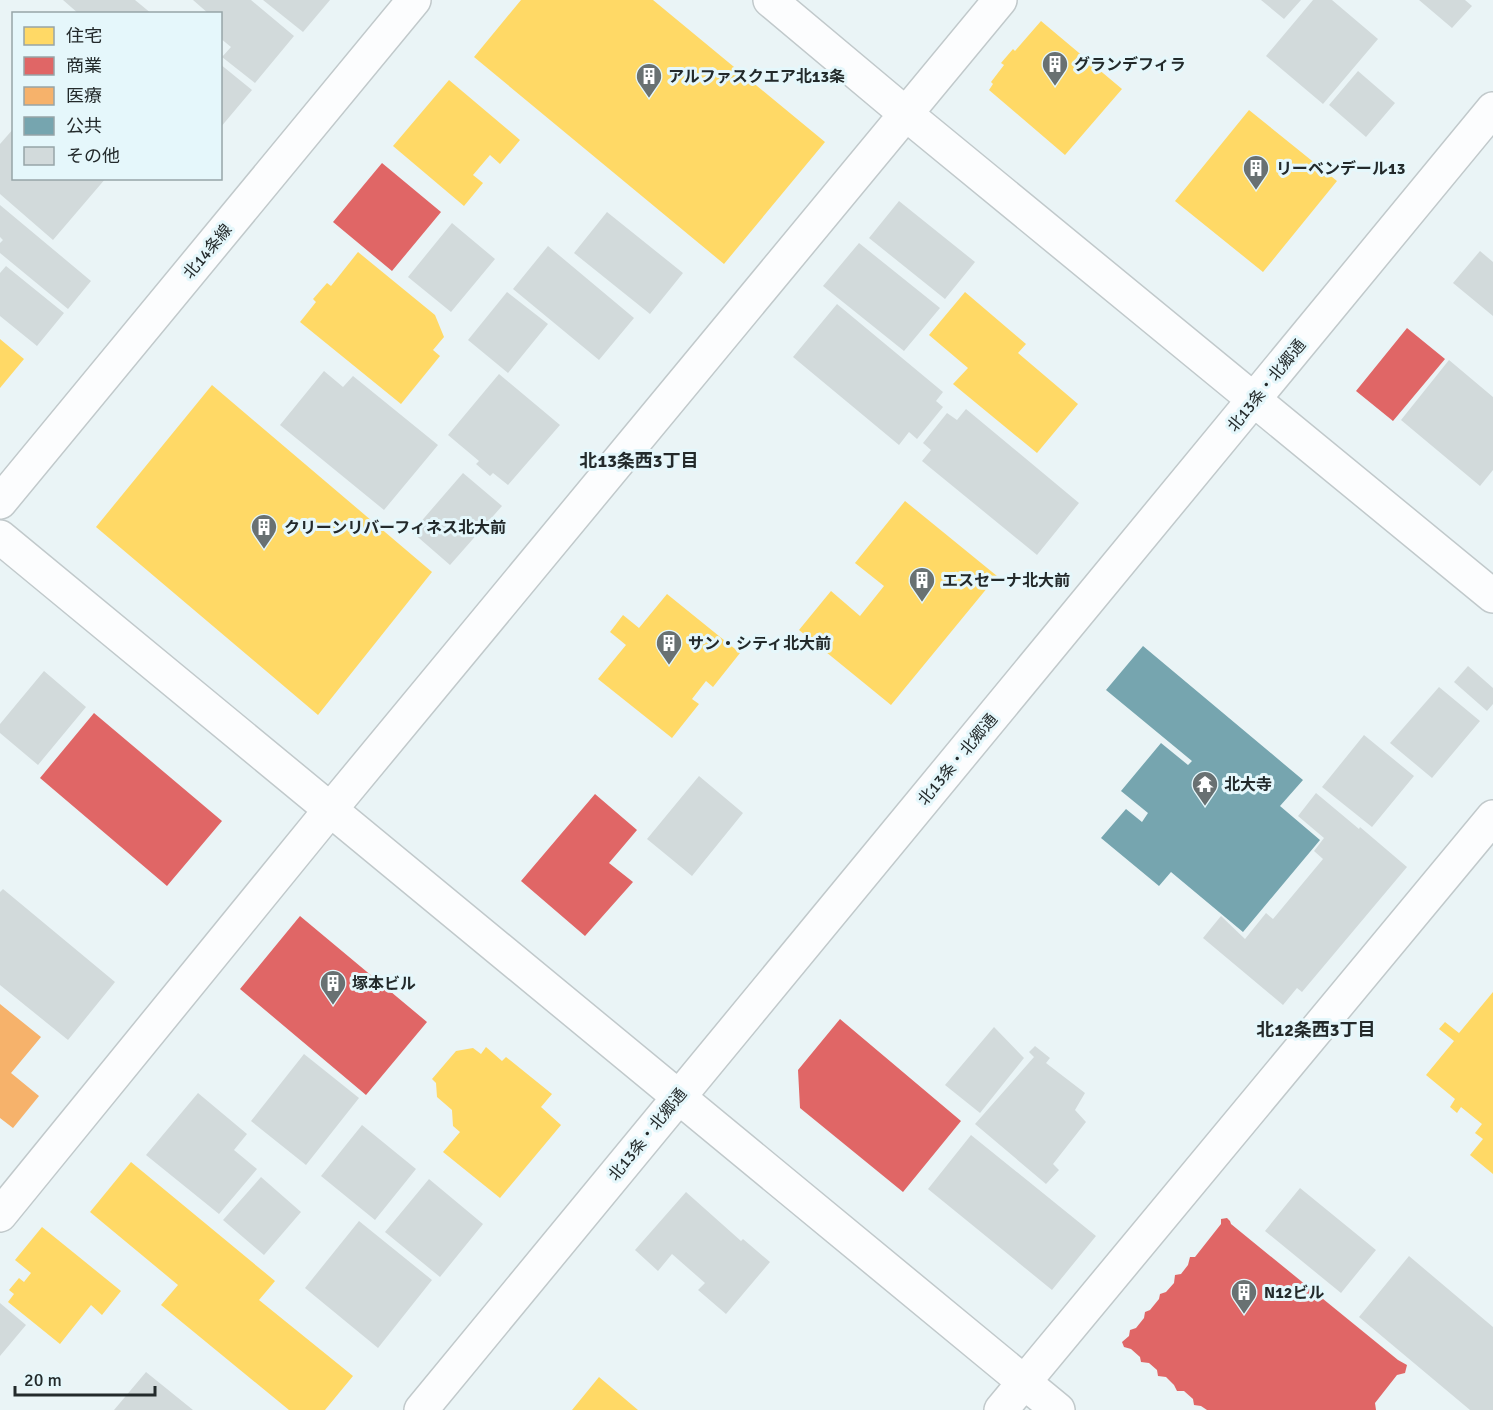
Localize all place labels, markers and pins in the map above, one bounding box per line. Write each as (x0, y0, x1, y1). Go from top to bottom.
building icon: グランデフィラ (1040, 49, 1070, 87)
place label: グランデフィラ (1074, 55, 1186, 75)
building icon: アルファスクエア北13条 (634, 61, 664, 99)
place label: アルファスクエア北13条 (668, 67, 845, 87)
building icon: リーベンデール13 (1241, 153, 1271, 191)
place label: リーベンデール13 (1276, 159, 1405, 179)
building icon: クリーンリバーフィネス北大前 (249, 512, 279, 550)
place label: クリーンリバーフィネス北大前 (284, 518, 506, 538)
building icon: エスセーナ北大前 (907, 565, 937, 603)
place label: エスセーナ北大前 (942, 571, 1070, 591)
building icon: サン・シティ北大前 (654, 628, 684, 666)
place label: サン・シティ北大前 (688, 634, 831, 654)
temple icon: 北大寺 (1190, 769, 1220, 807)
place label: 北大寺 (1224, 775, 1272, 795)
building icon: 塚本ビル (318, 968, 348, 1006)
place label: 塚本ビル (352, 974, 416, 994)
building icon: N12ビル (1229, 1277, 1259, 1315)
place label: N12ビル (1264, 1283, 1324, 1303)

